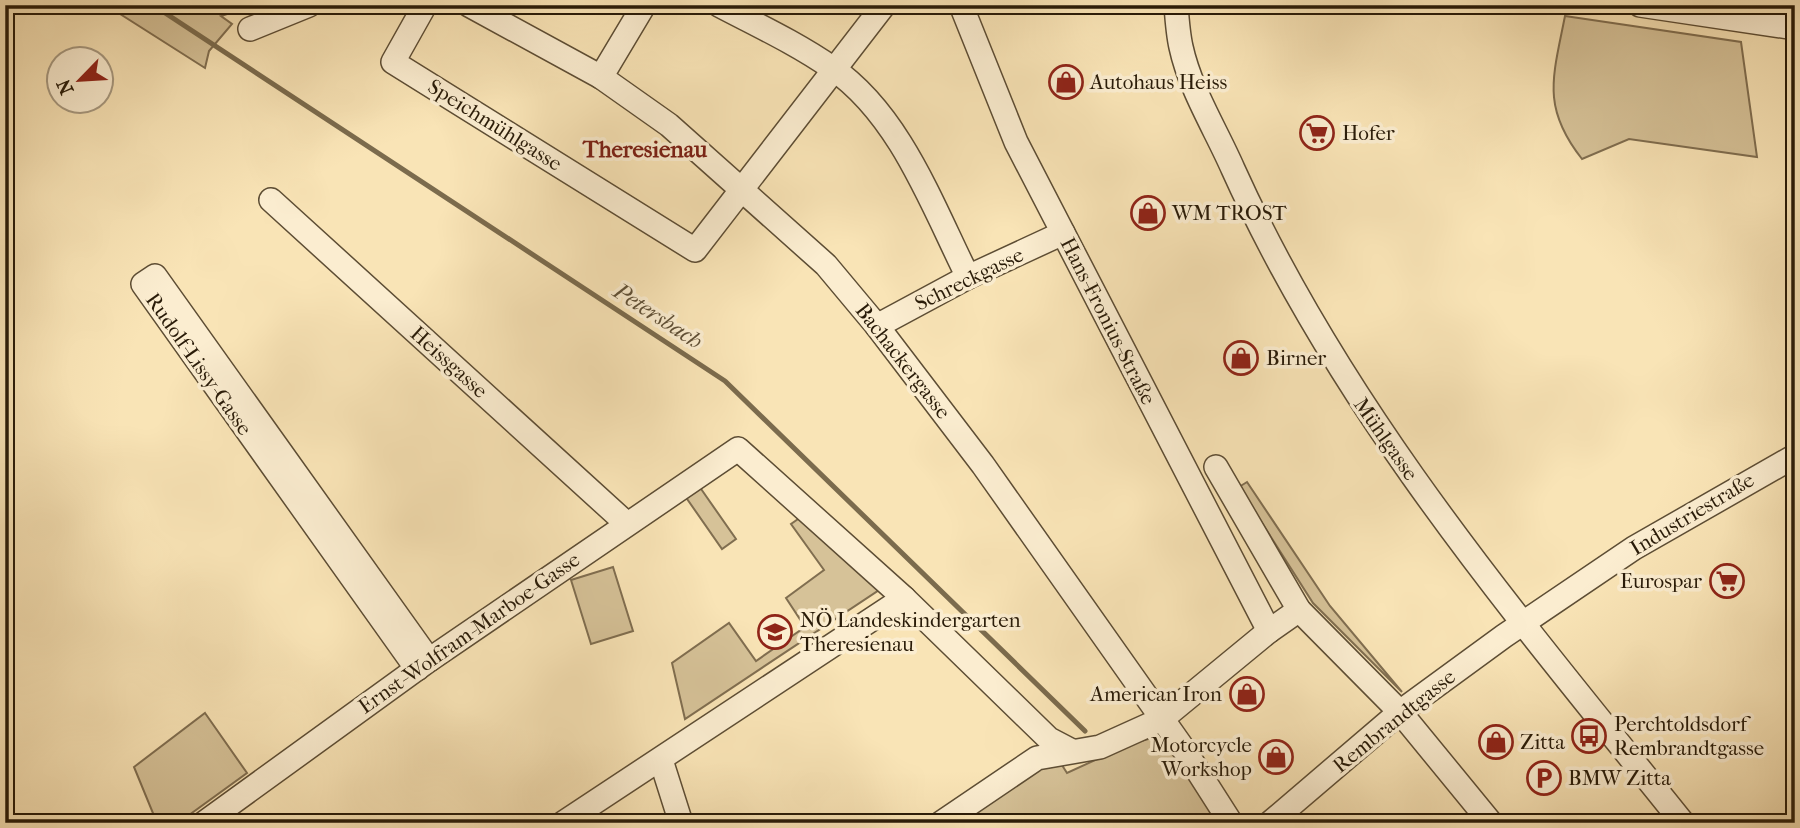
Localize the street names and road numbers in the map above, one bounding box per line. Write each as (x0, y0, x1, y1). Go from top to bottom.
street label: Speichmühlgasse (424, 74, 566, 176)
street label: Hans-Fronius-Straße (1055, 233, 1161, 409)
street label: Schreckgasse (911, 242, 1027, 316)
street label: Rudolf-Lissy-Gasse (141, 288, 257, 440)
street label: Bachackergasse (851, 299, 955, 423)
street label: Heissgasse (406, 321, 492, 403)
street label: Mühlgasse (1349, 393, 1423, 485)
street label: Industriestraße (1626, 468, 1758, 560)
street label: Ernst-Wolfram-Marboe-Gasse (354, 547, 584, 719)
street label: Rembrandtgasse (1328, 664, 1460, 778)

